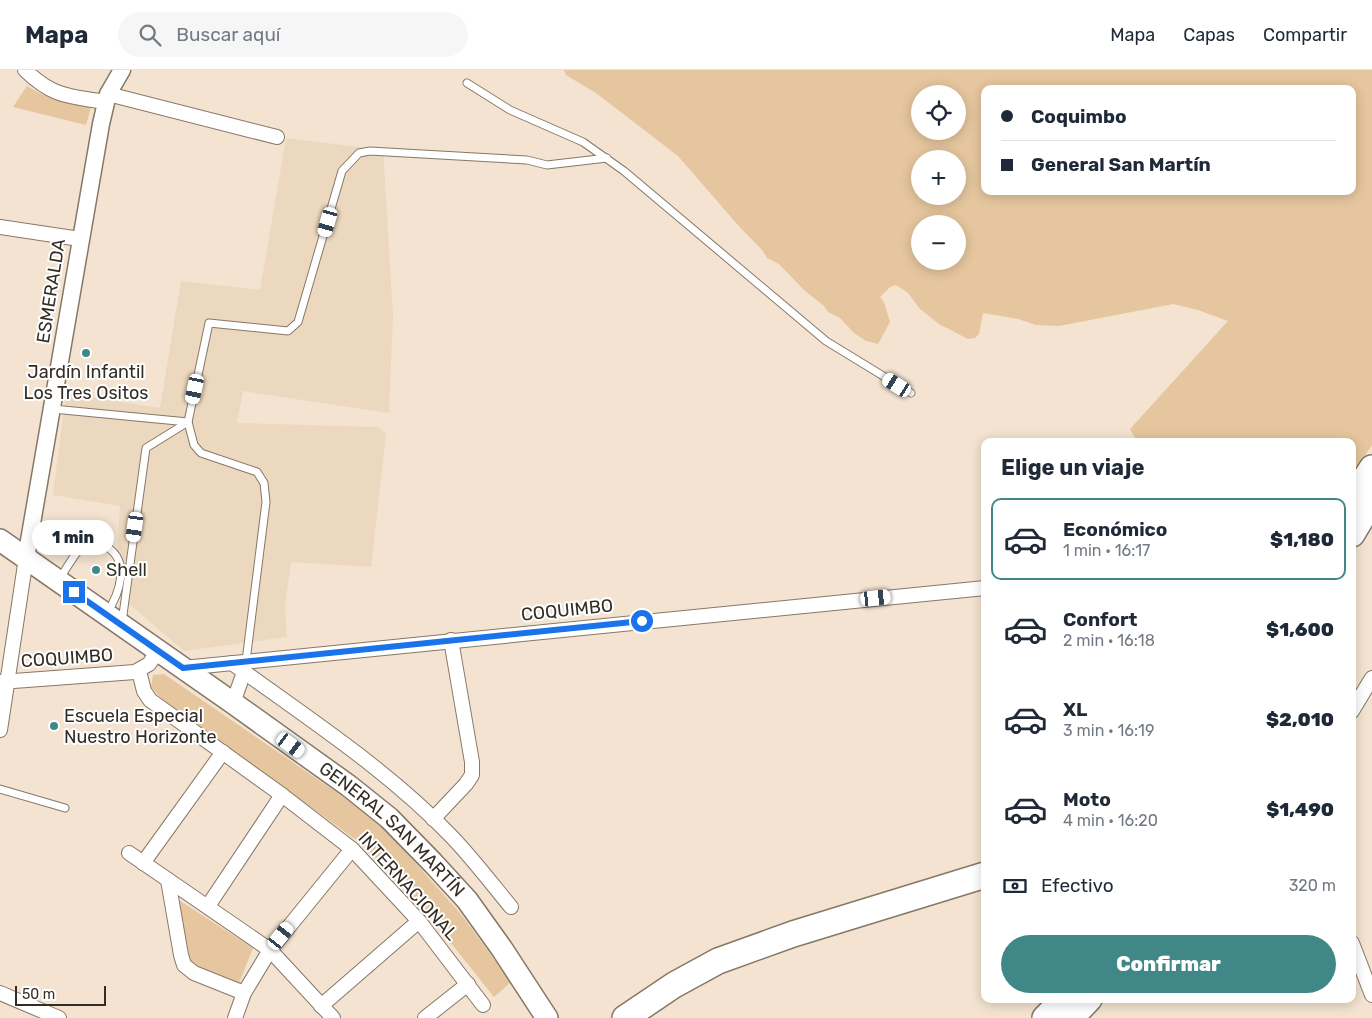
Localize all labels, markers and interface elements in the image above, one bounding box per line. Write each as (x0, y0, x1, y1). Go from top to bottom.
search box (118, 12, 468, 57)
text: Mapa (25, 21, 88, 49)
icon: search (136, 21, 164, 49)
text: Buscar aquí (176, 23, 280, 46)
text: Mapa (1110, 24, 1155, 46)
text: Capas (1183, 24, 1235, 46)
text: Compartir (1263, 24, 1347, 46)
map controls (911, 85, 966, 270)
button: locate (911, 85, 966, 140)
text: Coquimbo (1031, 105, 1127, 128)
button: + (911, 150, 966, 205)
text: General San Martín (1031, 153, 1211, 176)
car (316, 206, 339, 238)
button: − (911, 215, 966, 270)
street label: ESMERALDA (32, 237, 70, 345)
marker: Jardín Infantil Los Tres Ositos (80, 347, 92, 359)
place label: Jardín Infantil Los Tres Ositos (24, 361, 148, 404)
car (880, 371, 913, 399)
car (184, 373, 205, 405)
text: Elige un viaje (1001, 454, 1145, 481)
car (125, 511, 144, 543)
icon: car (1003, 517, 1048, 562)
text: Económico (1063, 518, 1167, 541)
callout: 1 min (33, 520, 115, 554)
text: 1 min (52, 528, 94, 547)
text: $1,180 (1270, 528, 1334, 551)
text: 1 min · 16:17 (1063, 541, 1150, 560)
place label: Shell (106, 559, 147, 581)
marker: Shell (90, 564, 102, 576)
route end (63, 581, 85, 603)
car (860, 589, 891, 607)
street label: COQUIMBO (520, 594, 614, 626)
icon: car (1003, 607, 1048, 652)
text: Confort (1063, 608, 1137, 631)
route start (631, 610, 653, 632)
text: $1,600 (1266, 618, 1334, 641)
text: 2 min · 16:18 (1063, 631, 1155, 650)
street label: COQUIMBO (20, 644, 114, 672)
icon: car (1003, 697, 1048, 742)
text: XL (1063, 698, 1087, 721)
place label: Escuela Especial Nuestro Horizonte (64, 705, 217, 748)
text: $2,010 (1266, 708, 1334, 731)
marker: Escuela Especial Nuestro Horizonte (48, 720, 60, 732)
text: 3 min · 16:19 (1063, 721, 1154, 740)
car (274, 730, 307, 760)
street label: GENERAL SAN MARTÍN (315, 757, 470, 901)
icon: car (1003, 787, 1048, 832)
text: Moto (1063, 788, 1111, 811)
text: $1,490 (1266, 798, 1334, 821)
text: 4 min · 16:20 (1063, 811, 1158, 830)
street label: INTERNACIONAL (353, 827, 463, 945)
icon: cash (1001, 872, 1029, 900)
text: Efectivo (1041, 874, 1114, 897)
text: 320 m (1289, 876, 1336, 895)
car (265, 920, 296, 952)
button: Confirmar (1001, 935, 1336, 993)
scale bar (15, 983, 106, 1006)
text: 50 m (22, 986, 55, 1003)

